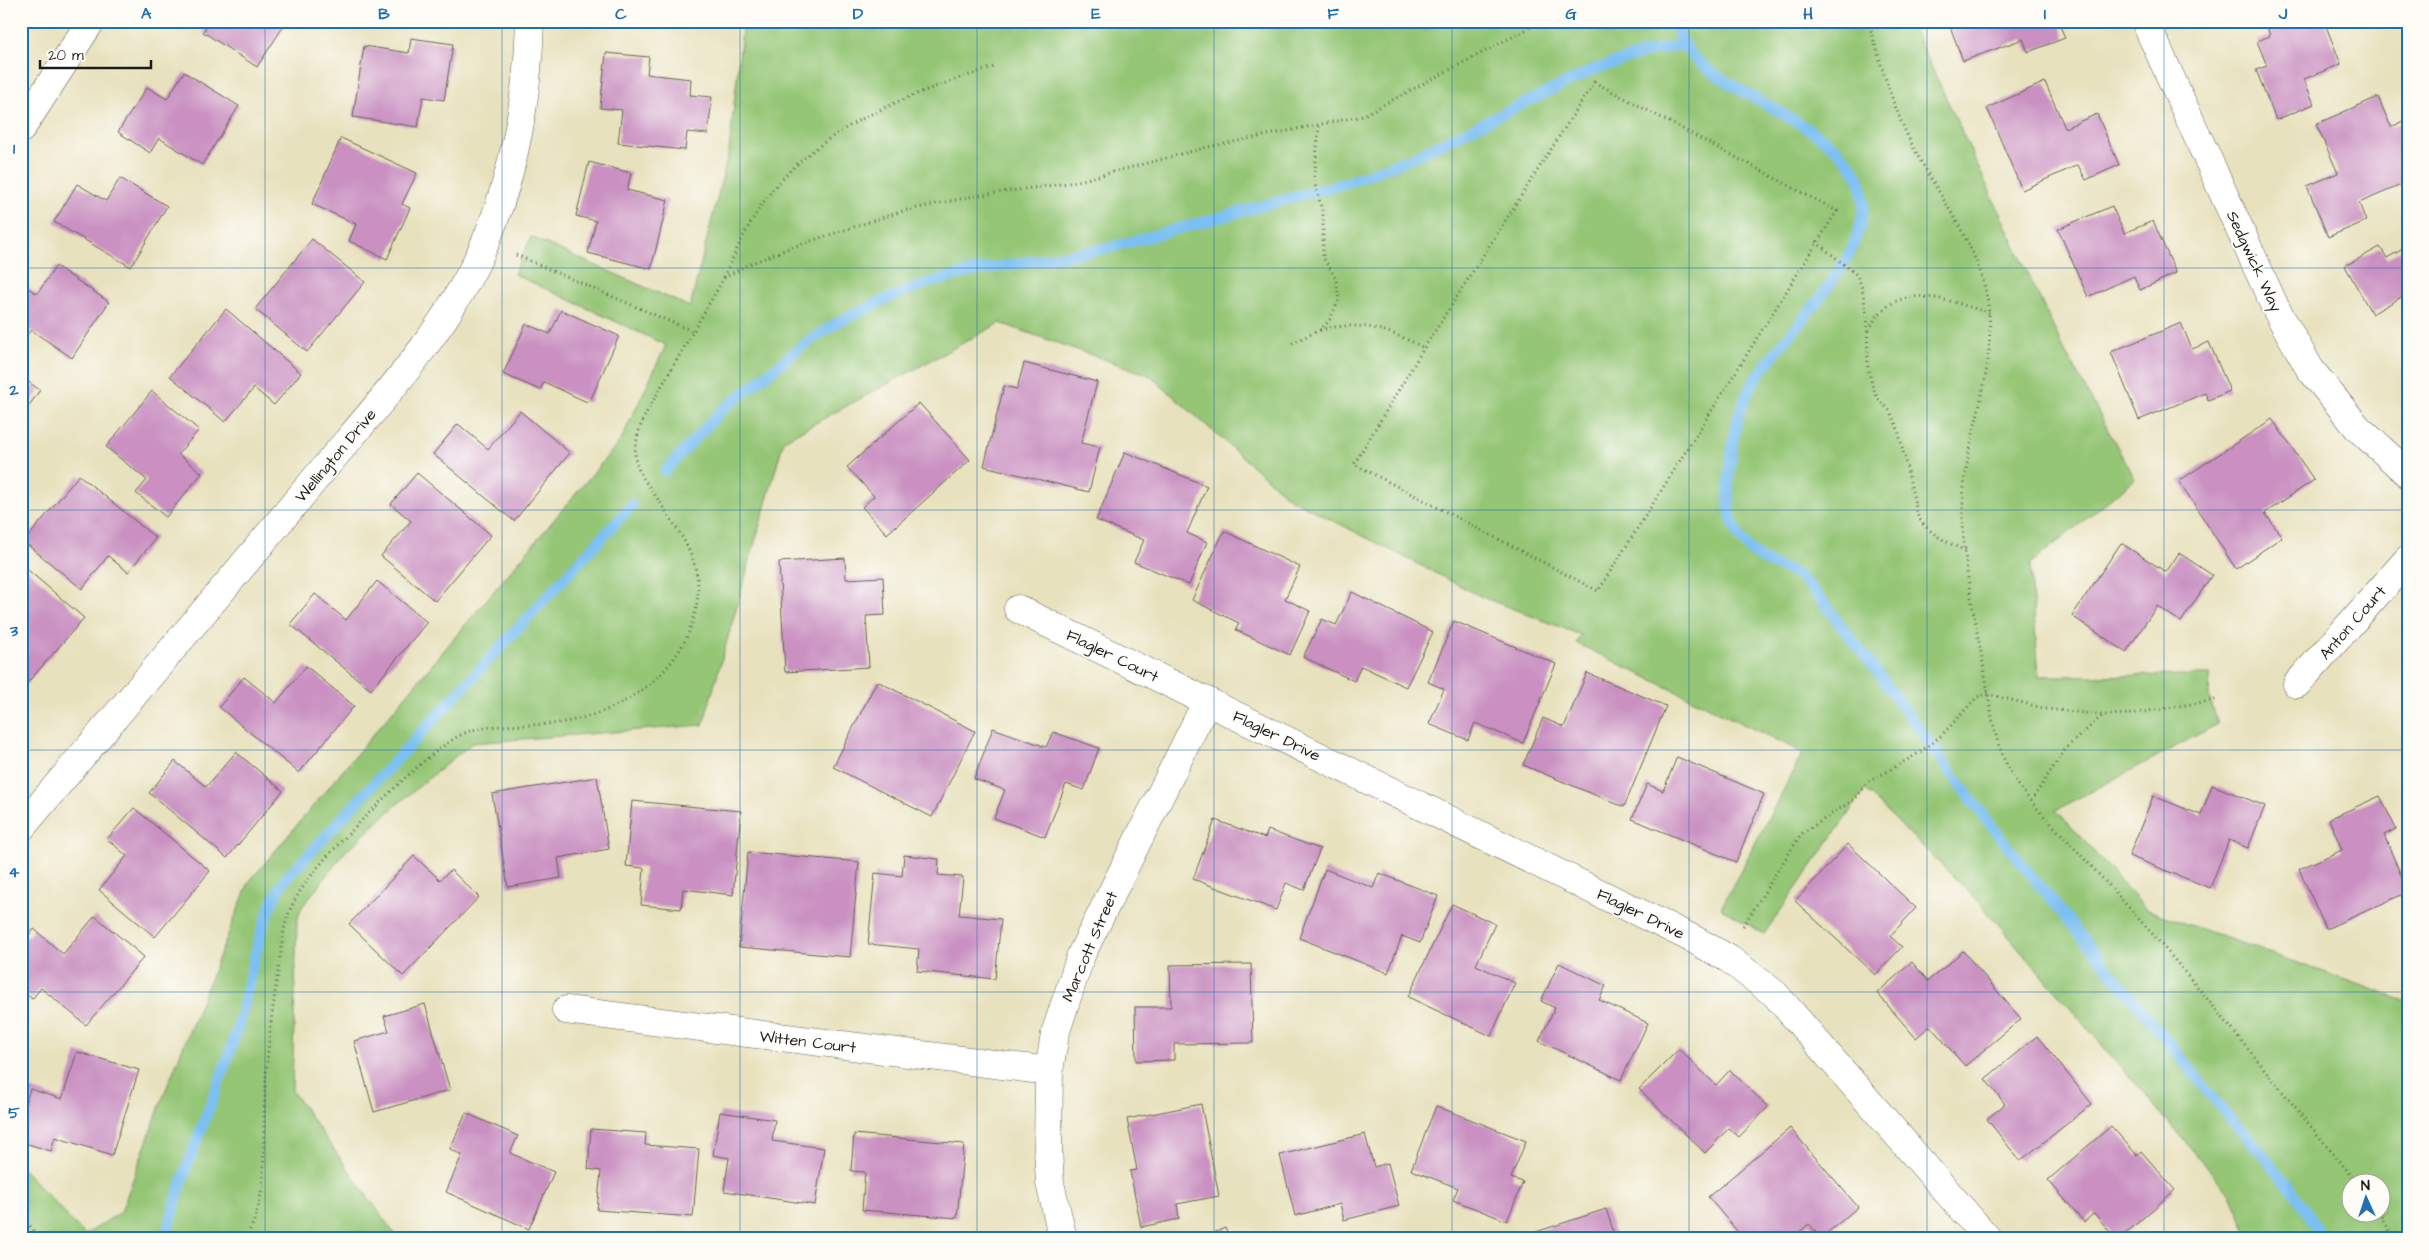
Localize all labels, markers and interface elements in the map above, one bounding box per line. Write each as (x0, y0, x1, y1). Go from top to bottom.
text: A (141, 3, 152, 25)
text: B (378, 3, 390, 25)
text: C (615, 3, 627, 25)
text: D (853, 3, 864, 25)
text: E (1091, 3, 1101, 25)
text: F (1327, 3, 1339, 25)
text: G (1565, 3, 1577, 25)
text: H (1803, 3, 1813, 25)
text: I (2044, 3, 2046, 25)
text: J (2278, 3, 2288, 25)
scale bar (40, 38, 151, 70)
text: 20 m (48, 45, 84, 66)
text: 1 (13, 138, 16, 160)
street label: Sedgwick Way (2220, 207, 2287, 316)
text: 2 (8, 379, 19, 401)
street label: Wellington Drive (290, 404, 382, 508)
street label: Anton Court (2314, 580, 2392, 665)
text: 3 (9, 620, 19, 642)
street label: Flagler Court (1062, 624, 1163, 689)
street label: Flagler Drive (1229, 705, 1324, 768)
text: 4 (9, 861, 20, 883)
street label: Flagler Drive (1593, 883, 1688, 946)
street label: Marcott Street (1057, 887, 1123, 1005)
street label: Witten Court (758, 1025, 858, 1059)
text: 5 (8, 1102, 20, 1124)
north arrow (2342, 1172, 2392, 1222)
text: N (2360, 1176, 2370, 1196)

